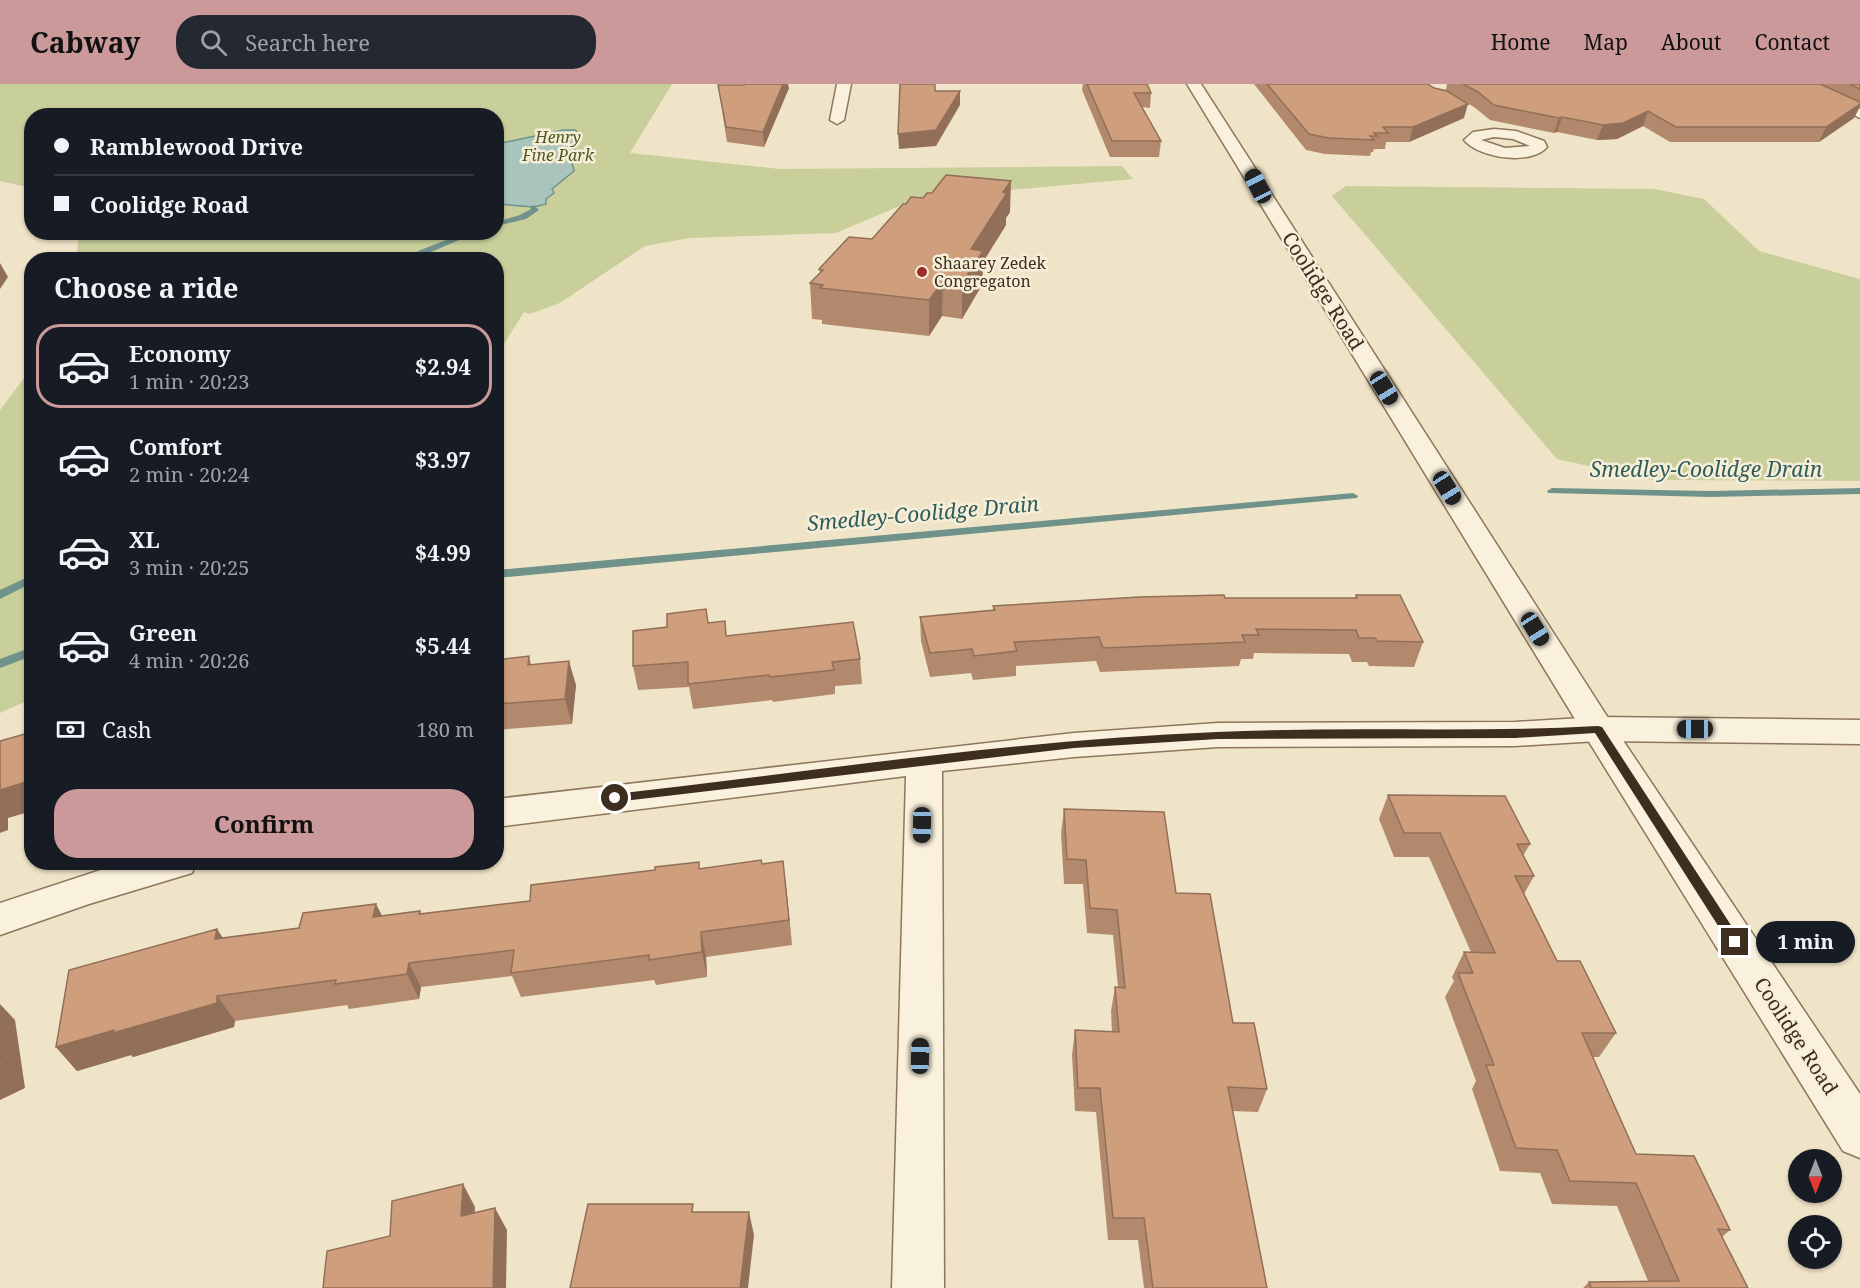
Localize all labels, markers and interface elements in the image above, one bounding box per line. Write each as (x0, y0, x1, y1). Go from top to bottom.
search box (176, 15, 596, 69)
text: Cabway (30, 23, 140, 61)
icon: search (197, 26, 230, 59)
text: Search here (245, 27, 370, 57)
text: Home (1491, 28, 1551, 56)
text: Map (1584, 28, 1628, 56)
text: About (1661, 28, 1722, 56)
text: Contact (1755, 28, 1830, 56)
park label: Henry Fine Park (521, 126, 595, 166)
text: Ramblewood Drive (90, 131, 303, 161)
car (1242, 166, 1274, 206)
text: Coolidge Road (90, 189, 249, 219)
street label: Coolidge Road (1276, 226, 1371, 355)
place label: Shaarey Zedek Congregaton (934, 252, 1047, 292)
marker: Shaarey Zedek Congregaton (915, 265, 929, 279)
text: Choose a ride (54, 269, 239, 306)
text: Economy (129, 338, 231, 368)
icon: car (57, 339, 111, 393)
text: $2.94 (415, 351, 471, 381)
text: 1 min · 20:23 (129, 368, 249, 395)
car (1367, 368, 1401, 408)
text: Comfort (129, 431, 222, 461)
icon: car (57, 432, 111, 486)
text: $3.97 (415, 444, 471, 474)
water label: Smedley-Coolidge Drain (1590, 455, 1823, 483)
text: 2 min · 20:24 (129, 461, 249, 488)
car (1430, 468, 1464, 508)
water label: Smedley-Coolidge Drain (806, 489, 1040, 537)
text: XL (129, 524, 160, 554)
icon: car (57, 525, 111, 579)
text: $4.99 (415, 537, 471, 567)
text: 3 min · 20:25 (129, 554, 249, 581)
car (1518, 609, 1552, 649)
text: Green (129, 617, 197, 647)
icon: car (57, 618, 111, 672)
text: $5.44 (415, 630, 471, 660)
text: 4 min · 20:26 (129, 647, 249, 674)
icon: cash (54, 713, 87, 746)
text: Cash (102, 714, 152, 744)
text: 180 m (416, 716, 474, 743)
car (1677, 720, 1713, 738)
route start (601, 784, 628, 811)
button: Confirm (54, 789, 474, 858)
car (913, 807, 931, 843)
callout: 1 min (1756, 921, 1855, 963)
route end (1721, 928, 1748, 955)
text: 1 min (1777, 928, 1834, 955)
street label: Coolidge Road (1748, 972, 1845, 1100)
car (911, 1038, 929, 1074)
north arrow (1788, 1149, 1842, 1203)
map controls (1788, 1149, 1842, 1269)
button: locate (1788, 1215, 1842, 1269)

